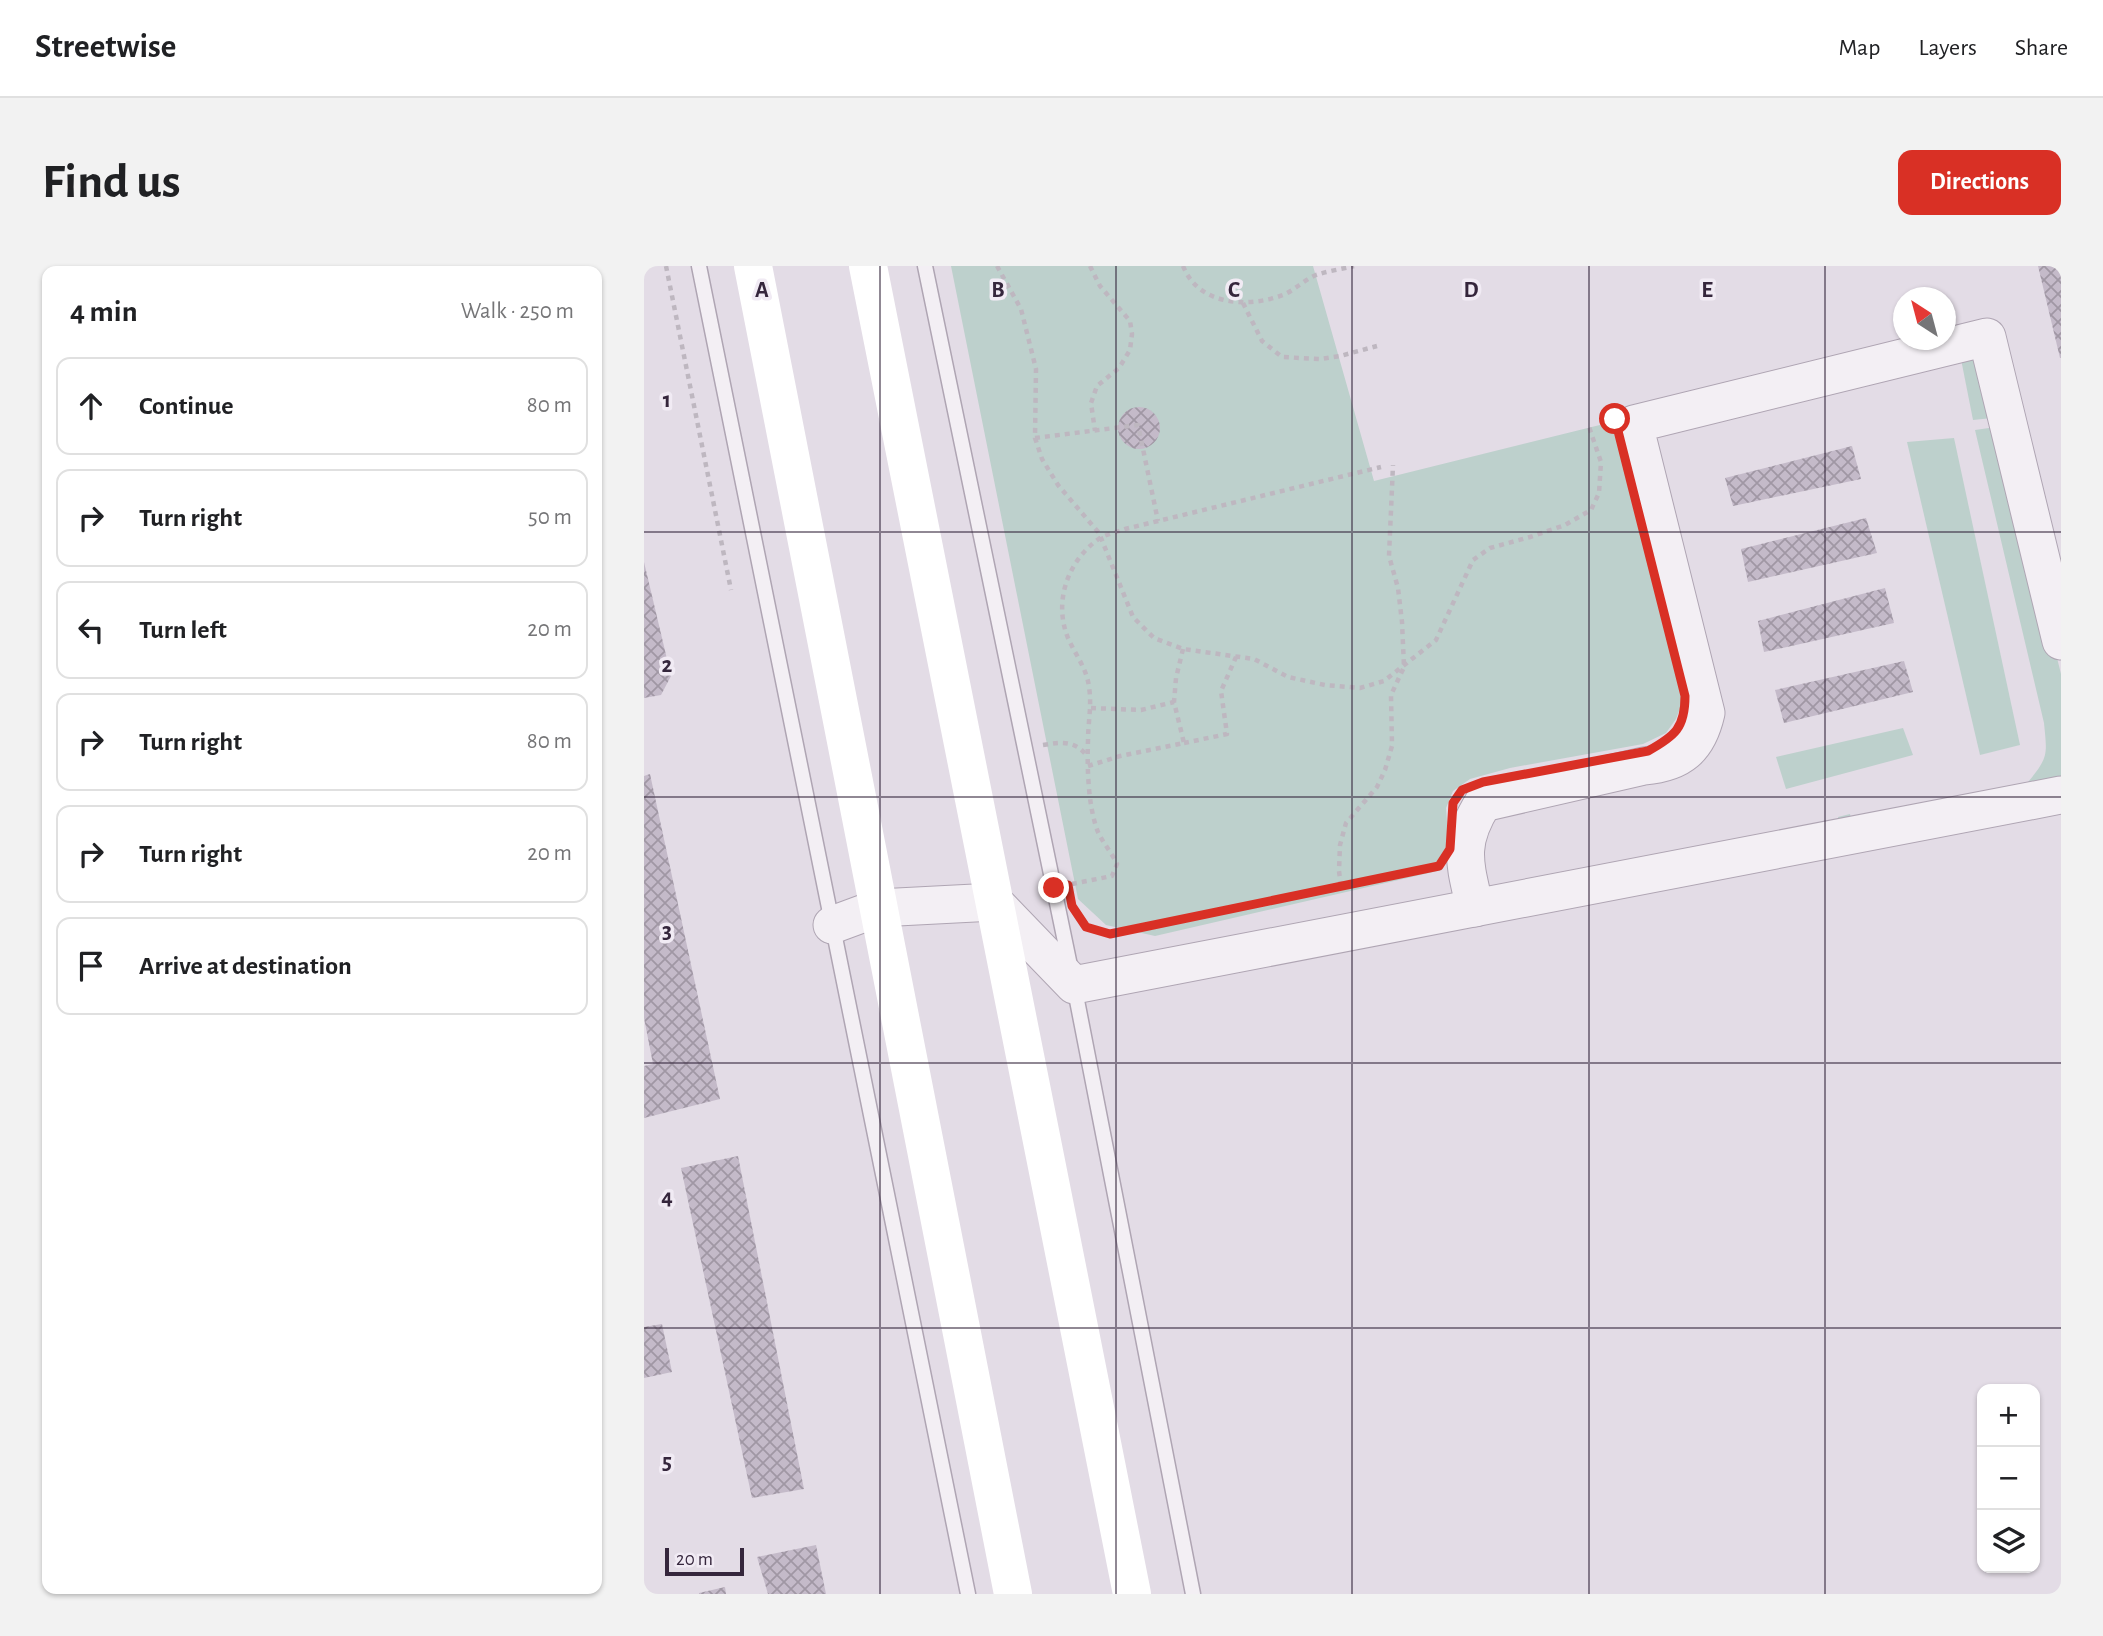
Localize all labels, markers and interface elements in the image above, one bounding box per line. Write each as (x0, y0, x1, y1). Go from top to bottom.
text: Streetwise (35, 31, 176, 64)
text: Map (1838, 36, 1880, 60)
text: Layers (1918, 36, 1977, 60)
text: Share (2015, 36, 2068, 60)
button: Directions (1898, 150, 2061, 215)
text: Find us (42, 158, 181, 207)
text: A (755, 279, 769, 302)
text: B (991, 279, 1005, 302)
text: C (1228, 279, 1240, 302)
text: D (1463, 279, 1479, 302)
text: E (1701, 279, 1713, 302)
north arrow (1893, 287, 1956, 350)
text: 4 min (70, 297, 138, 327)
text: Walk · 250 m (461, 300, 574, 323)
icon: ahead (72, 387, 110, 425)
text: 1 (663, 389, 671, 412)
text: Continue (139, 393, 234, 419)
text: 80 m (527, 394, 572, 417)
route start (1599, 403, 1630, 434)
icon: right (72, 499, 110, 537)
text: Turn right (139, 505, 242, 531)
text: 50 m (528, 506, 572, 529)
icon: left (72, 611, 110, 649)
text: Turn left (139, 617, 227, 643)
text: 20 m (527, 618, 572, 641)
text: 2 (662, 654, 673, 677)
icon: right (72, 723, 110, 761)
text: Turn right (139, 729, 242, 755)
text: 80 m (527, 730, 572, 753)
icon: right (72, 835, 110, 873)
text: Turn right (139, 841, 242, 867)
text: 20 m (527, 842, 572, 865)
route end (1038, 872, 1069, 903)
text: 3 (662, 920, 672, 943)
icon: arrive (72, 947, 110, 985)
text: Arrive at destination (139, 953, 352, 979)
text: 4 (661, 1186, 673, 1209)
map controls (1977, 1384, 2040, 1573)
button: + (1977, 1384, 2040, 1447)
button: − (1977, 1447, 2040, 1510)
text: 5 (662, 1451, 672, 1474)
button: layers (1977, 1510, 2040, 1573)
scale bar (665, 1545, 744, 1577)
text: 20 m (676, 1550, 713, 1569)

